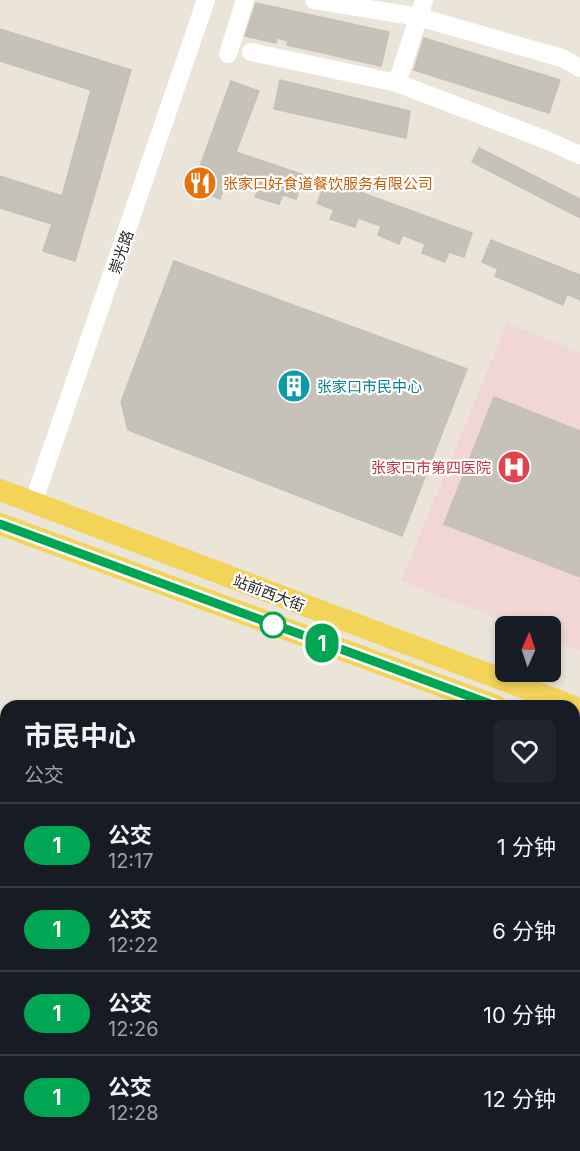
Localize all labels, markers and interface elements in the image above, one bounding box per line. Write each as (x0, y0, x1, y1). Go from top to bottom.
restaurant icon: 张家口好食道餐饮服务有限公司 (182, 165, 218, 201)
place label: 张家口好食道餐饮服务有限公司 (223, 174, 433, 193)
street label: 崇光路 (105, 228, 137, 276)
building icon: 张家口市民中心 (276, 368, 312, 404)
place label: 张家口市民中心 (317, 377, 422, 396)
hospital icon: 张家口市第四医院 (496, 449, 532, 485)
place label: 张家口市第四医院 (371, 458, 491, 477)
street label: 站前西大街 (231, 571, 307, 615)
unlabelled marker (260, 612, 286, 638)
north arrow (495, 616, 561, 682)
map controls (495, 616, 561, 682)
line badge: 1 (302, 624, 342, 662)
text: 1 (317, 631, 327, 656)
text: 市民中心 (24, 719, 136, 753)
button: heart (493, 720, 556, 783)
text: 公交 (24, 763, 64, 787)
text: 公交 (108, 822, 152, 848)
text: 1 (52, 833, 62, 858)
text: 1 分钟 (497, 834, 556, 860)
text: 12:17 (108, 849, 154, 873)
text: 公交 (108, 906, 152, 932)
text: 1 (52, 917, 62, 942)
text: 6 分钟 (492, 918, 556, 944)
text: 12:22 (108, 933, 159, 957)
text: 公交 (108, 990, 152, 1016)
text: 1 (52, 1001, 62, 1026)
text: 10 分钟 (483, 1002, 556, 1028)
text: 12:26 (108, 1017, 159, 1041)
text: 公交 (108, 1074, 152, 1100)
text: 1 (52, 1085, 62, 1110)
text: 12 分钟 (483, 1086, 556, 1112)
text: 12:28 (108, 1101, 159, 1125)

